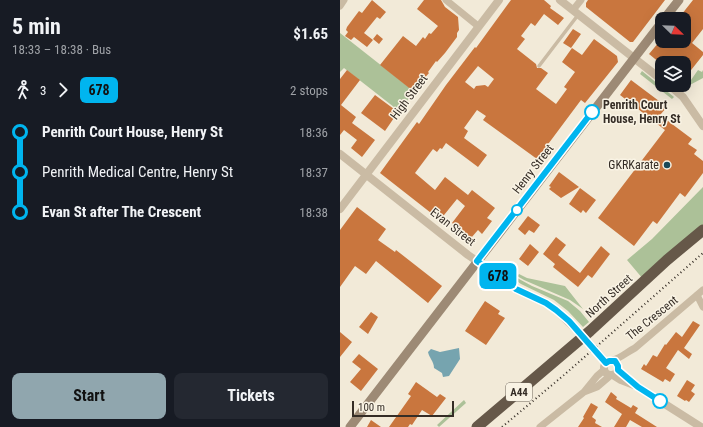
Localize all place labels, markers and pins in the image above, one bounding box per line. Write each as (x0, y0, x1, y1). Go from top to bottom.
place label: Penrith Court House, Henry St (603, 98, 681, 126)
marker: Penrith Court House, Henry St (584, 104, 600, 120)
place label: GKRKarate (608, 158, 659, 172)
marker: GKRKarate (662, 160, 672, 170)
unlabelled marker (511, 204, 523, 216)
unlabelled marker (652, 393, 668, 409)

